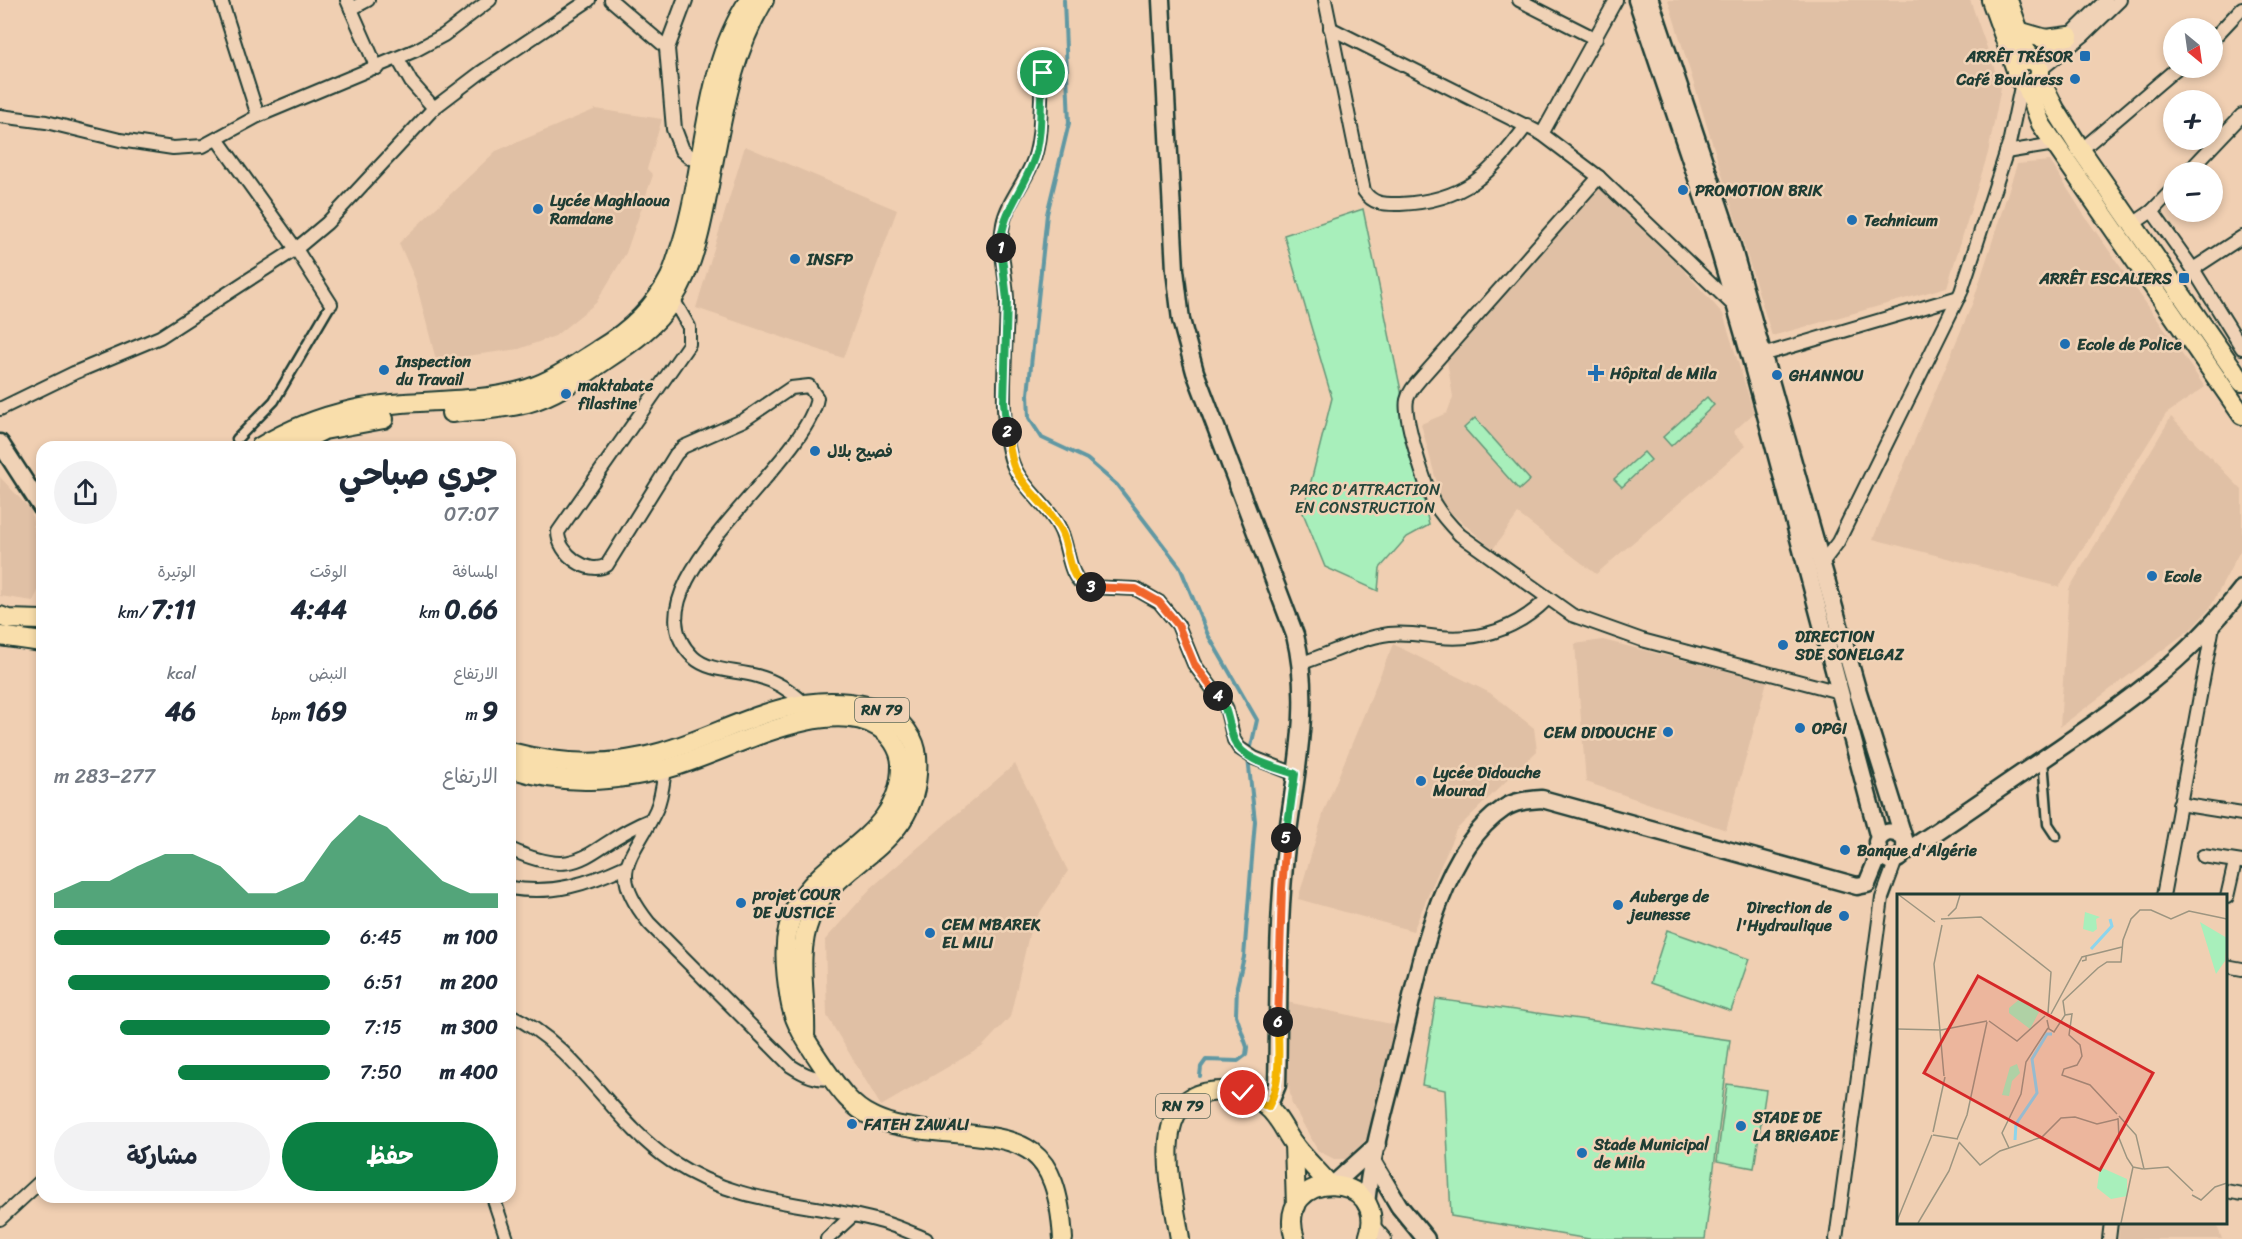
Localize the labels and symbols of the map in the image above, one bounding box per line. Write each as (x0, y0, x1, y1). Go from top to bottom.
north arrow (2163, 18, 2223, 78)
place label: ARRÊT TRÉSOR (1965, 42, 2073, 71)
pin (1017, 47, 1068, 98)
marker: ARRÊT TRÉSOR (2078, 49, 2092, 63)
place label: Café Boularess (1955, 65, 2064, 94)
marker: Café Boularess (2068, 72, 2082, 86)
place label: PROMOTION BRIK (1695, 176, 1824, 205)
marker: PROMOTION BRIK (1676, 183, 1690, 197)
place label: Lycée Maghlaoua Ramdane (549, 186, 671, 233)
marker: Lycée Maghlaoua Ramdane (531, 202, 545, 216)
place label: Technicum (1864, 206, 1938, 235)
marker: Technicum (1845, 213, 1859, 227)
pin: 1 (986, 233, 1016, 263)
place label: INSFP (806, 245, 853, 274)
marker: INSFP (788, 252, 802, 266)
place label: ARRÊT ESCALIERS (2038, 264, 2172, 293)
marker: ARRÊT ESCALIERS (2177, 271, 2191, 285)
place label: Ecole de Police (2077, 330, 2182, 359)
marker: Ecole de Police (2058, 337, 2072, 351)
place label: Inspection du Travail (395, 347, 471, 394)
place label: Hôpital de Mila (1609, 359, 1717, 388)
place label: GHANNOU (1788, 361, 1864, 390)
marker: Inspection du Travail (377, 363, 391, 377)
marker: Hôpital de Mila (1587, 364, 1605, 382)
marker: GHANNOU (1770, 368, 1784, 382)
place label: maktabate filastine (577, 371, 654, 418)
marker: maktabate filastine (559, 387, 573, 401)
pin: 2 (992, 417, 1022, 447)
place label: فصيح بلال (827, 437, 893, 466)
marker: فصيح بلال (808, 444, 822, 458)
park label: PARC D'ATTRACTION EN CONSTRUCTION (1290, 475, 1440, 522)
place label: Ecole (2164, 562, 2203, 591)
marker: Ecole (2145, 569, 2159, 583)
pin: 3 (1076, 572, 1106, 602)
place label: DIRECTION SDE SONELGAZ (1794, 622, 1904, 669)
marker: DIRECTION SDE SONELGAZ (1776, 638, 1790, 652)
pin: 4 (1203, 681, 1233, 711)
road number: RN 79 (855, 698, 909, 722)
place label: OPGI (1811, 714, 1848, 743)
place label: CEM DIDOUCHE (1543, 718, 1657, 747)
marker: OPGI (1793, 721, 1807, 735)
marker: CEM DIDOUCHE (1661, 725, 1675, 739)
place label: Lycée Didouche Mourad (1432, 758, 1542, 805)
marker: Lycée Didouche Mourad (1414, 774, 1428, 788)
pin: 5 (1271, 823, 1301, 853)
place label: Banque d'Algérie (1857, 836, 1978, 865)
marker: Banque d'Algérie (1838, 843, 1852, 857)
place label: projet COUR DE JUSTICE (752, 880, 841, 927)
place label: Auberge de jeunesse (1626, 882, 1710, 929)
place label: Direction de l'Hydraulique (1736, 893, 1833, 940)
inset map (1897, 894, 2227, 1224)
marker: projet COUR DE JUSTICE (734, 896, 748, 910)
marker: Auberge de jeunesse (1611, 898, 1625, 912)
marker: Direction de l'Hydraulique (1837, 909, 1851, 923)
place label: CEM MBAREK EL MILI (941, 910, 1041, 957)
marker: CEM MBAREK EL MILI (923, 926, 937, 940)
pin: 6 (1263, 1007, 1293, 1037)
pin (1217, 1067, 1268, 1118)
road number: RN 79 (1156, 1094, 1210, 1118)
place label: STADE DE LA BRIGADE (1752, 1103, 1840, 1150)
place label: FATEH ZAWALI (863, 1110, 970, 1139)
marker: FATEH ZAWALI (845, 1117, 859, 1131)
marker: STADE DE LA BRIGADE (1734, 1119, 1748, 1133)
place label: Stade Municipal de Mila (1593, 1130, 1710, 1177)
marker: Stade Municipal de Mila (1575, 1146, 1589, 1160)

